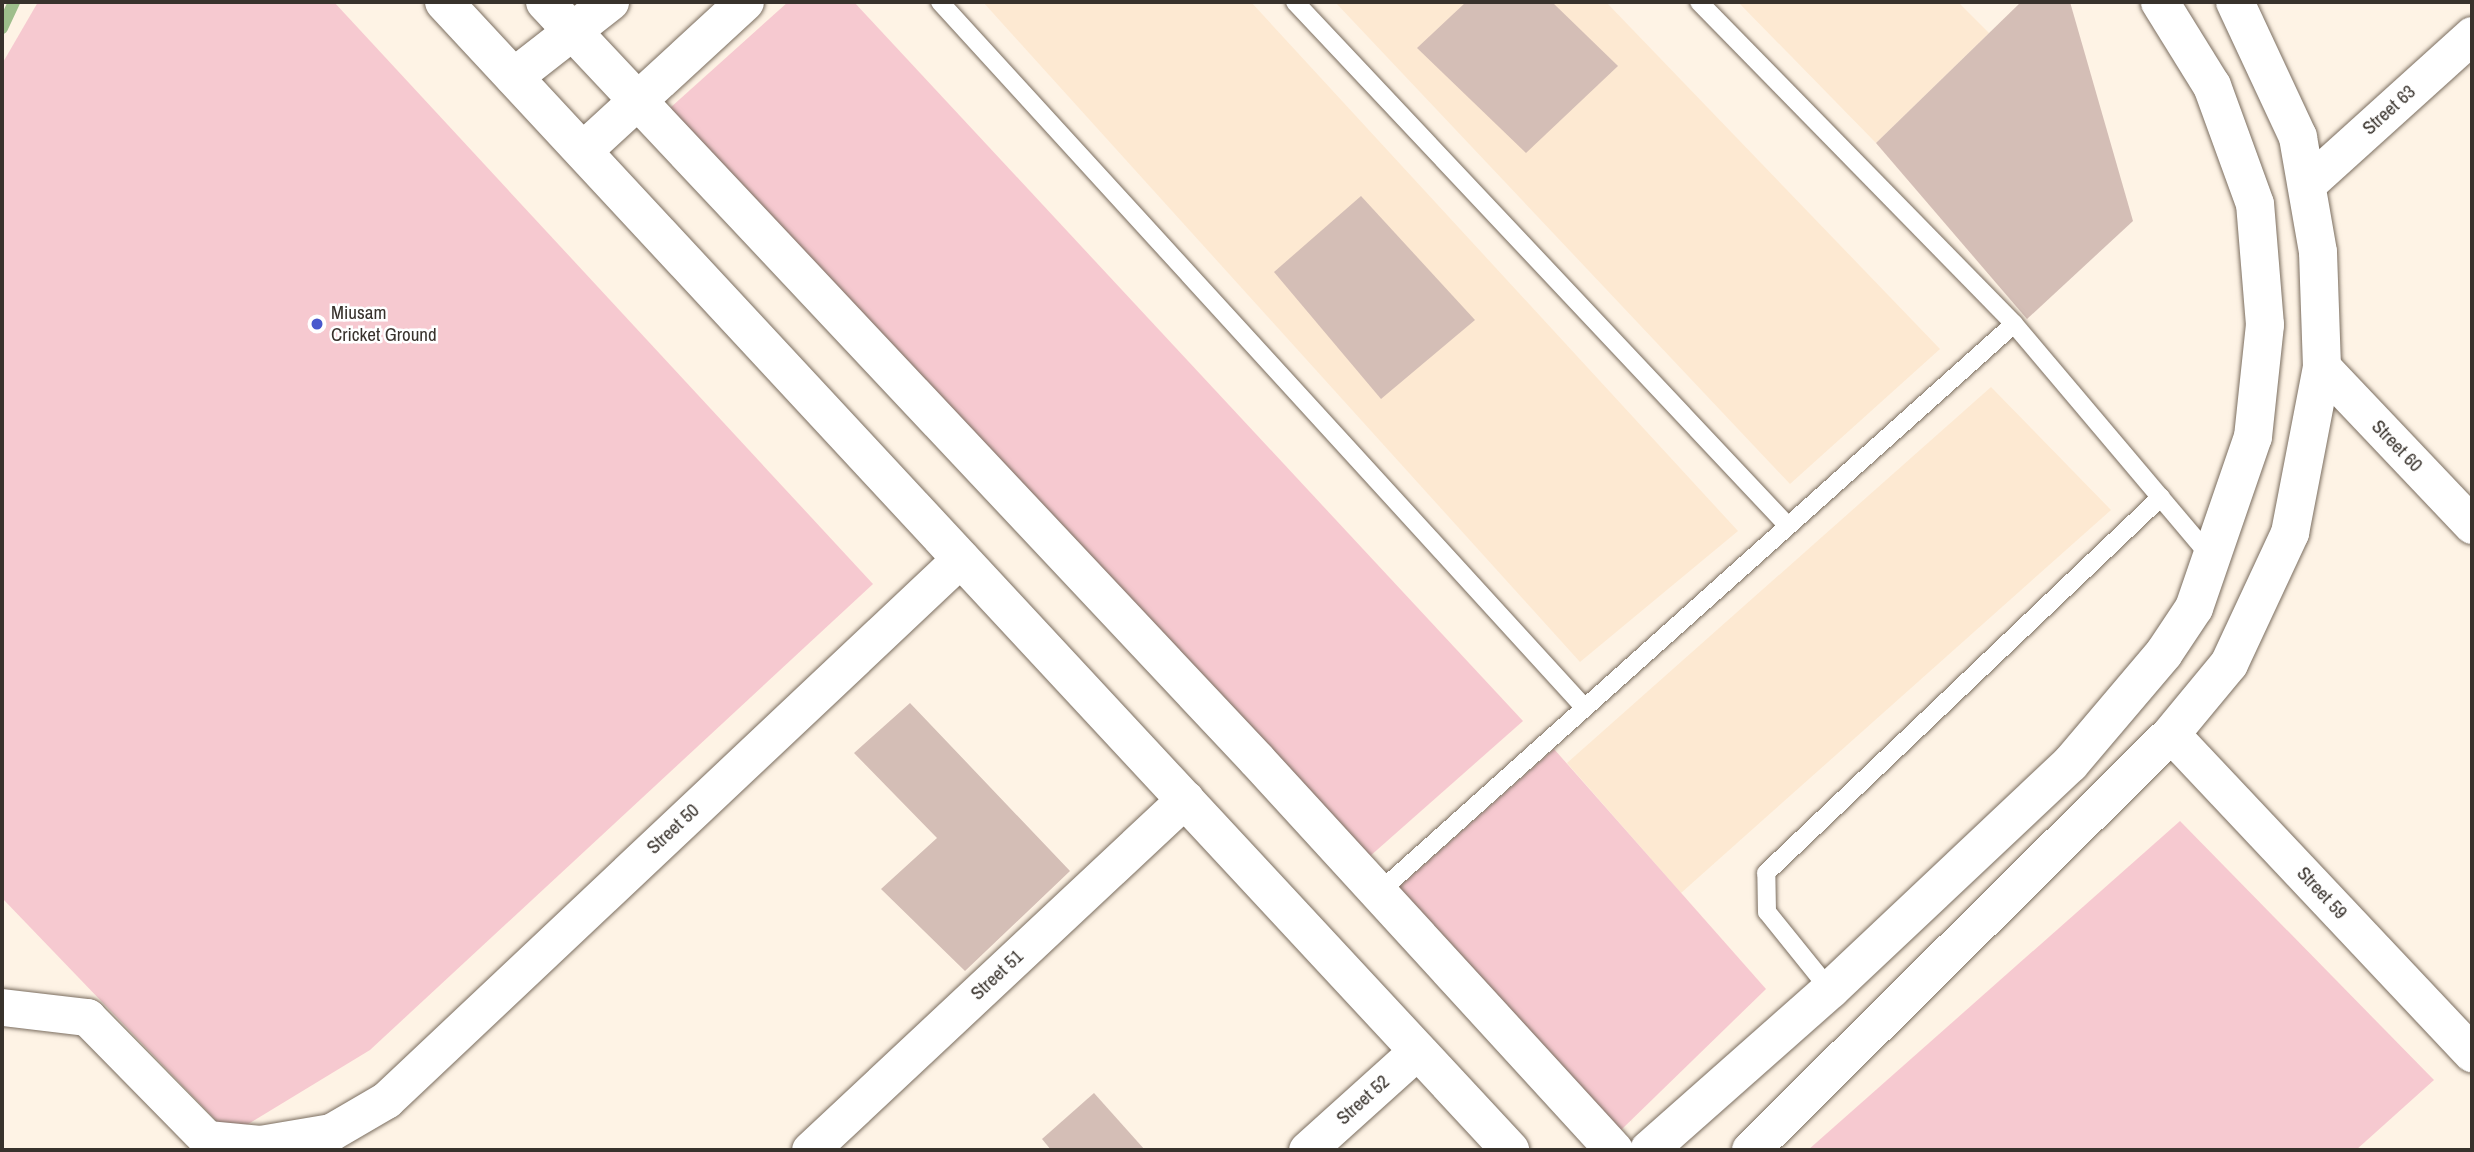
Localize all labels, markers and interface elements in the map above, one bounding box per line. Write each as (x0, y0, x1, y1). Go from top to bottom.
street label: Street 63 (2358, 80, 2420, 140)
place label: Miusam Cricket Ground (331, 302, 437, 346)
marker: Miusam Cricket Ground (309, 316, 325, 332)
street label: Street 60 (2367, 415, 2427, 477)
street label: Street 50 (642, 799, 704, 859)
street label: Street 59 (2292, 862, 2352, 924)
street label: Street 51 (966, 945, 1028, 1005)
street label: Street 52 (1332, 1070, 1394, 1130)

